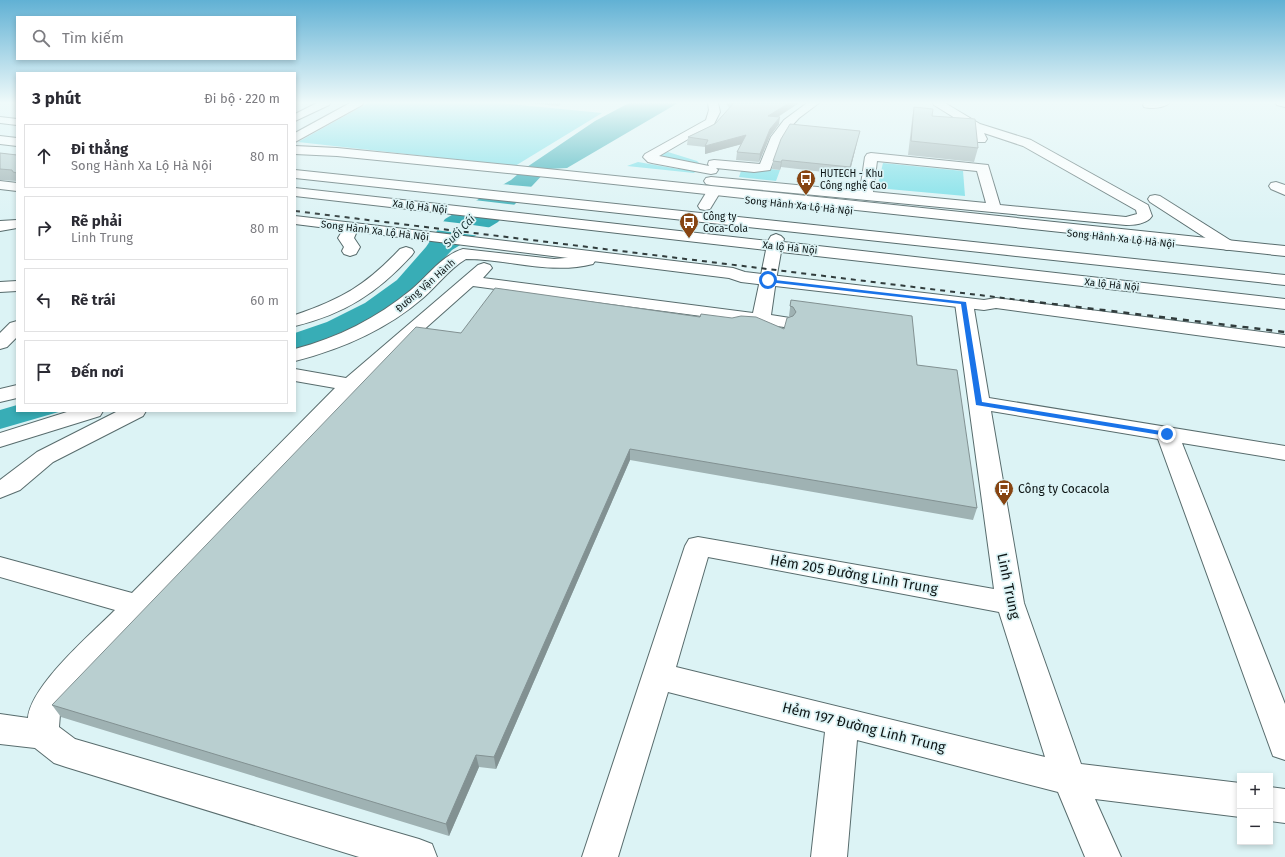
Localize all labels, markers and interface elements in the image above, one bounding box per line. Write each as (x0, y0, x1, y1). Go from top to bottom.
search box (16, 16, 296, 60)
icon: search (30, 27, 52, 49)
text: Tìm kiếm (62, 29, 124, 47)
text: 3 phút (32, 88, 81, 109)
text: Đi bộ · 220 m (204, 91, 280, 106)
text: Đi thẳng (71, 140, 128, 158)
icon: ahead (33, 145, 55, 167)
text: 80 m (250, 149, 279, 164)
text: Song Hành Xa Lộ Hà Nội (71, 158, 212, 173)
bus stop icon: HUTECH - Khu Công nghệ Cao (795, 168, 817, 196)
place label: HUTECH - Khu Công nghệ Cao (820, 168, 887, 192)
street label: Song Hành Xa Lộ Hà Nội (744, 194, 854, 218)
street label: Xa lộ Hà Nội (392, 198, 448, 216)
bus stop icon: Công ty Coca-Cola (678, 211, 700, 239)
place label: Công ty Coca-Cola (703, 211, 748, 235)
text: Rẽ phải (71, 212, 122, 230)
water label: Suối Cái (440, 213, 478, 251)
icon: right (33, 217, 55, 239)
street label: Song Hành Xa Lộ Hà Nội (320, 218, 430, 244)
text: 80 m (250, 221, 279, 236)
street label: Song Hành Xa Lộ Hà Nội (1066, 227, 1176, 251)
text: Linh Trung (71, 230, 133, 245)
street label: Xa lộ Hà Nội (762, 239, 818, 257)
street label: Đường Vận Hành (393, 257, 458, 315)
route start (759, 271, 777, 289)
street label: Xa lộ Hà Nội (1084, 276, 1140, 294)
icon: left (33, 289, 55, 311)
text: Rẽ trái (71, 291, 116, 309)
text: 60 m (250, 293, 279, 308)
icon: arrive (33, 361, 55, 383)
text: Đến nơi (71, 363, 124, 381)
route end (1158, 425, 1176, 443)
bus stop icon: Công ty Cocacola (993, 478, 1015, 506)
place label: Công ty Cocacola (1018, 482, 1109, 496)
street label: Hẻm 205 Đường Linh Trung (769, 551, 940, 598)
street label: Linh Trung (993, 552, 1024, 621)
street label: Hẻm 197 Đường Linh Trung (780, 699, 948, 756)
map controls (1237, 773, 1273, 845)
button: + (1237, 773, 1273, 809)
button: − (1237, 809, 1273, 845)

